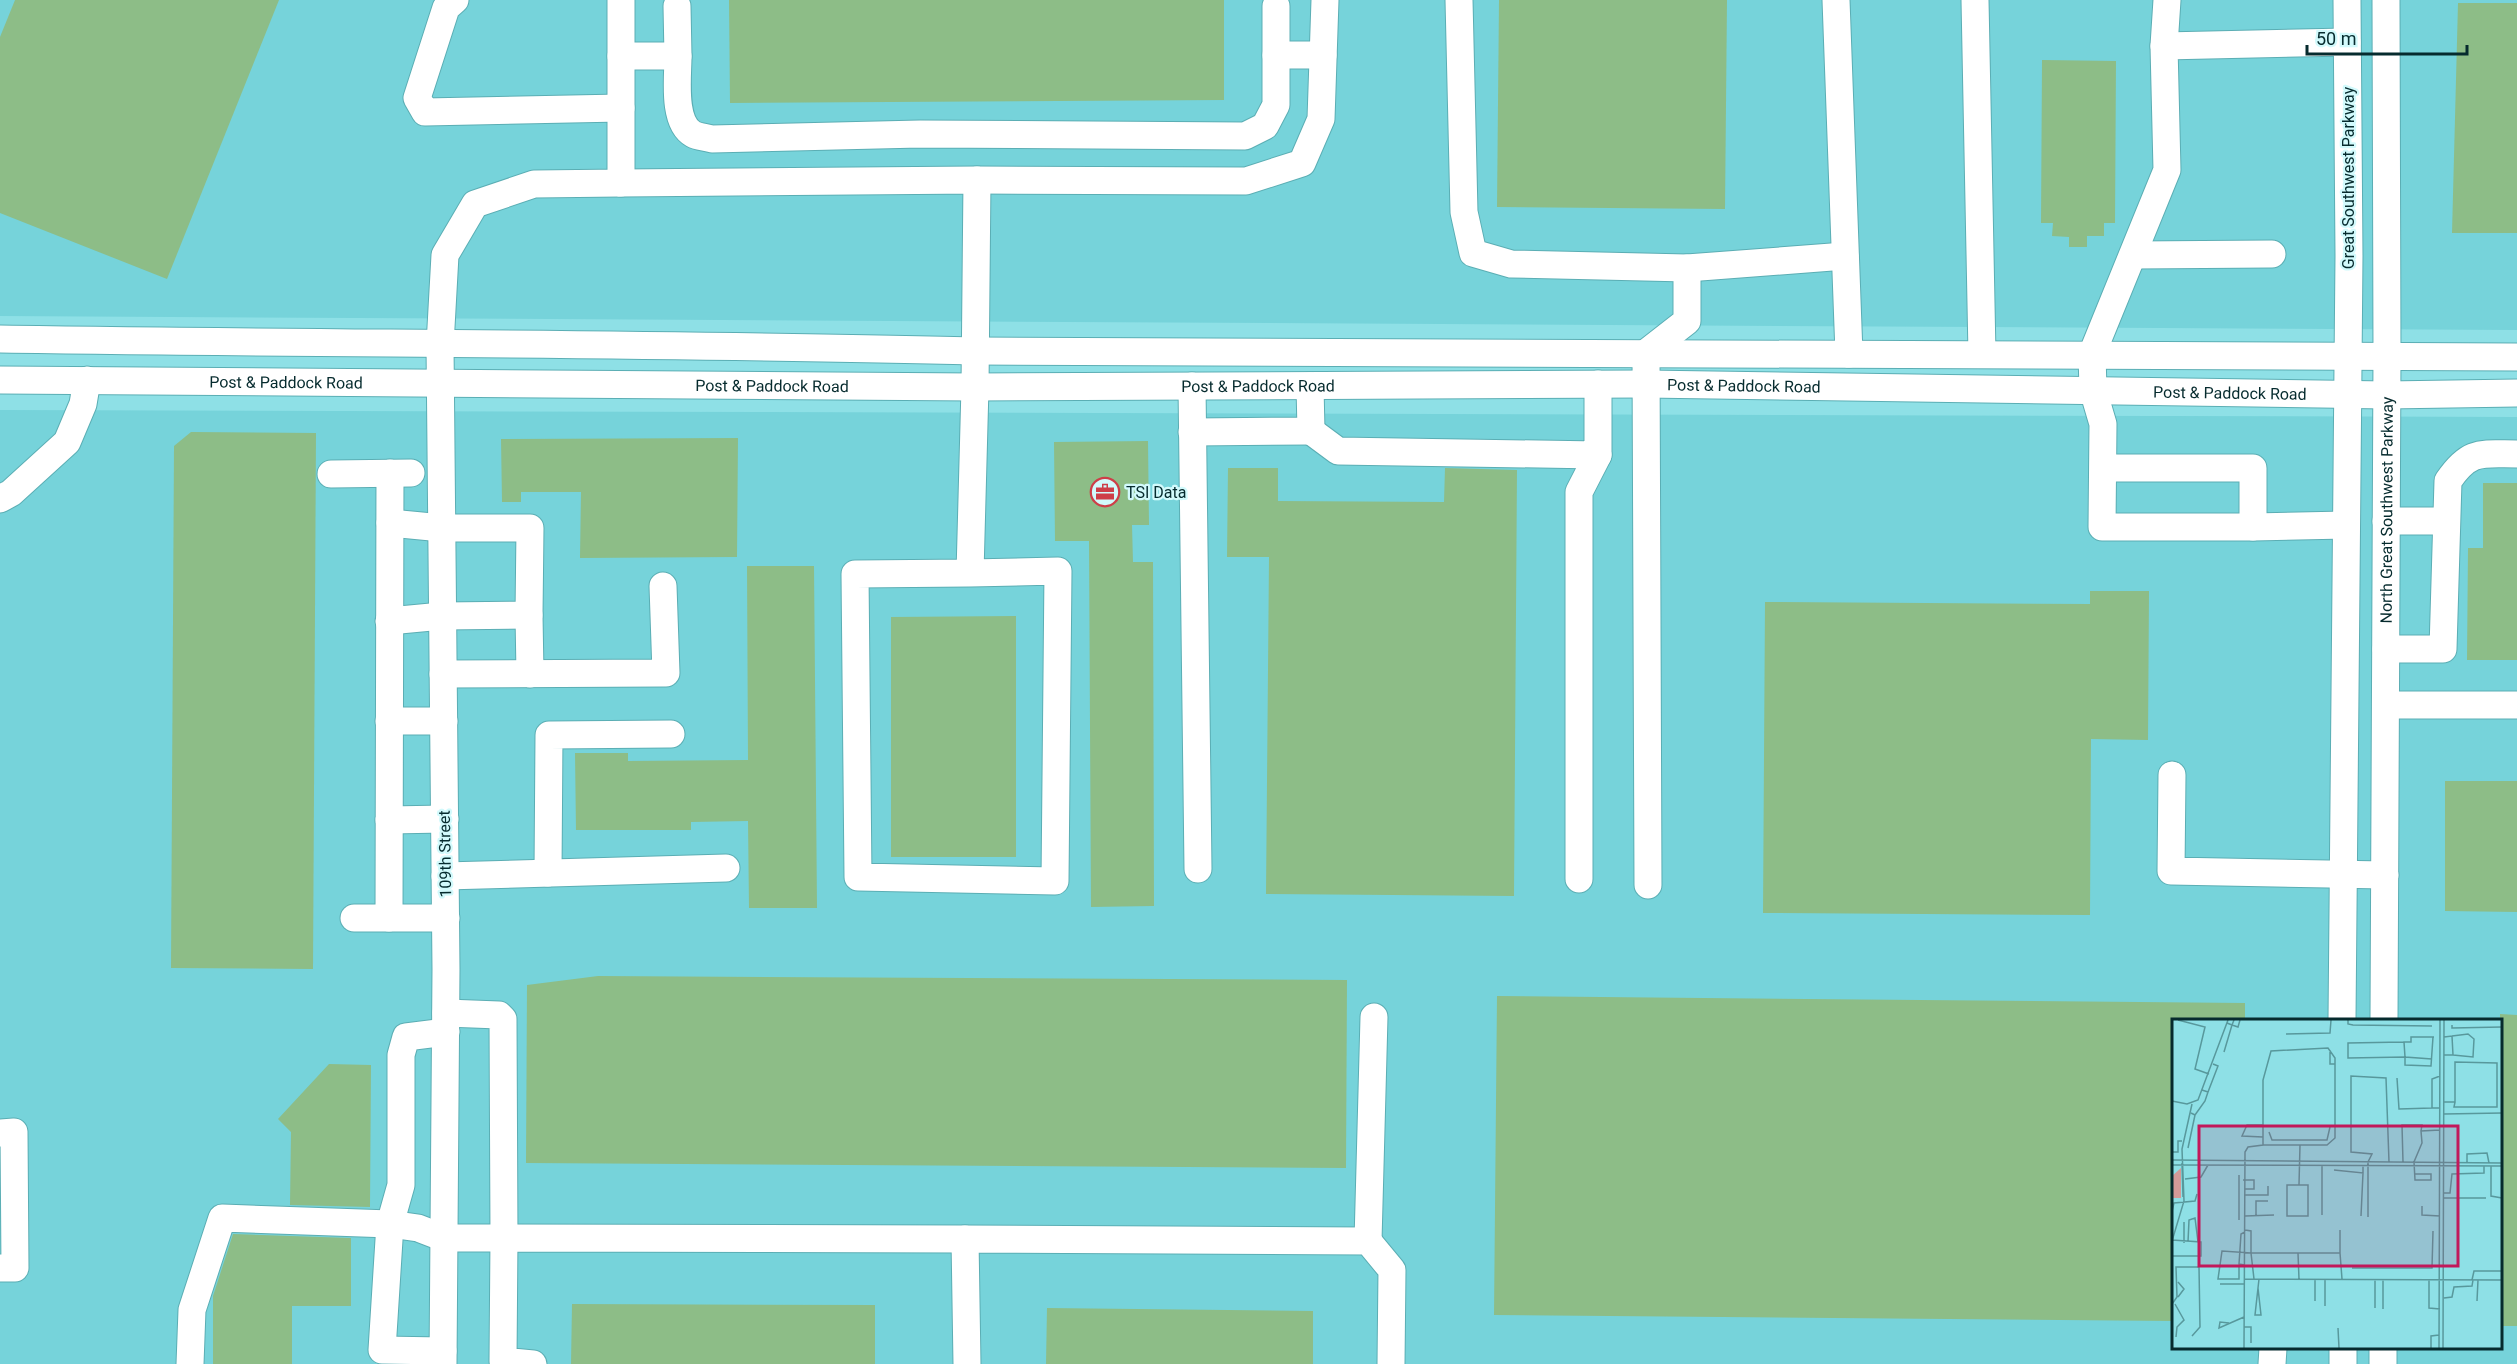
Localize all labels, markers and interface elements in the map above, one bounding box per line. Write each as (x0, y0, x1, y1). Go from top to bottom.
scale bar (2307, 18, 2468, 56)
text: 50 m (2316, 28, 2356, 49)
street label: Great Southwest Parkway (2339, 86, 2358, 269)
street label: Post & Paddock Road (209, 372, 363, 392)
street label: Post & Paddock Road (695, 375, 849, 396)
street label: Post & Paddock Road (1667, 375, 1821, 396)
street label: Post & Paddock Road (1181, 376, 1335, 396)
street label: Post & Paddock Road (2153, 382, 2307, 403)
street label: North Great Southwest Parkway (2376, 396, 2396, 623)
office icon: TSI Data (1089, 476, 1121, 508)
place label: TSI Data (1126, 483, 1186, 502)
street label: 109th Street (435, 810, 455, 898)
inset map (2172, 1019, 2502, 1349)

